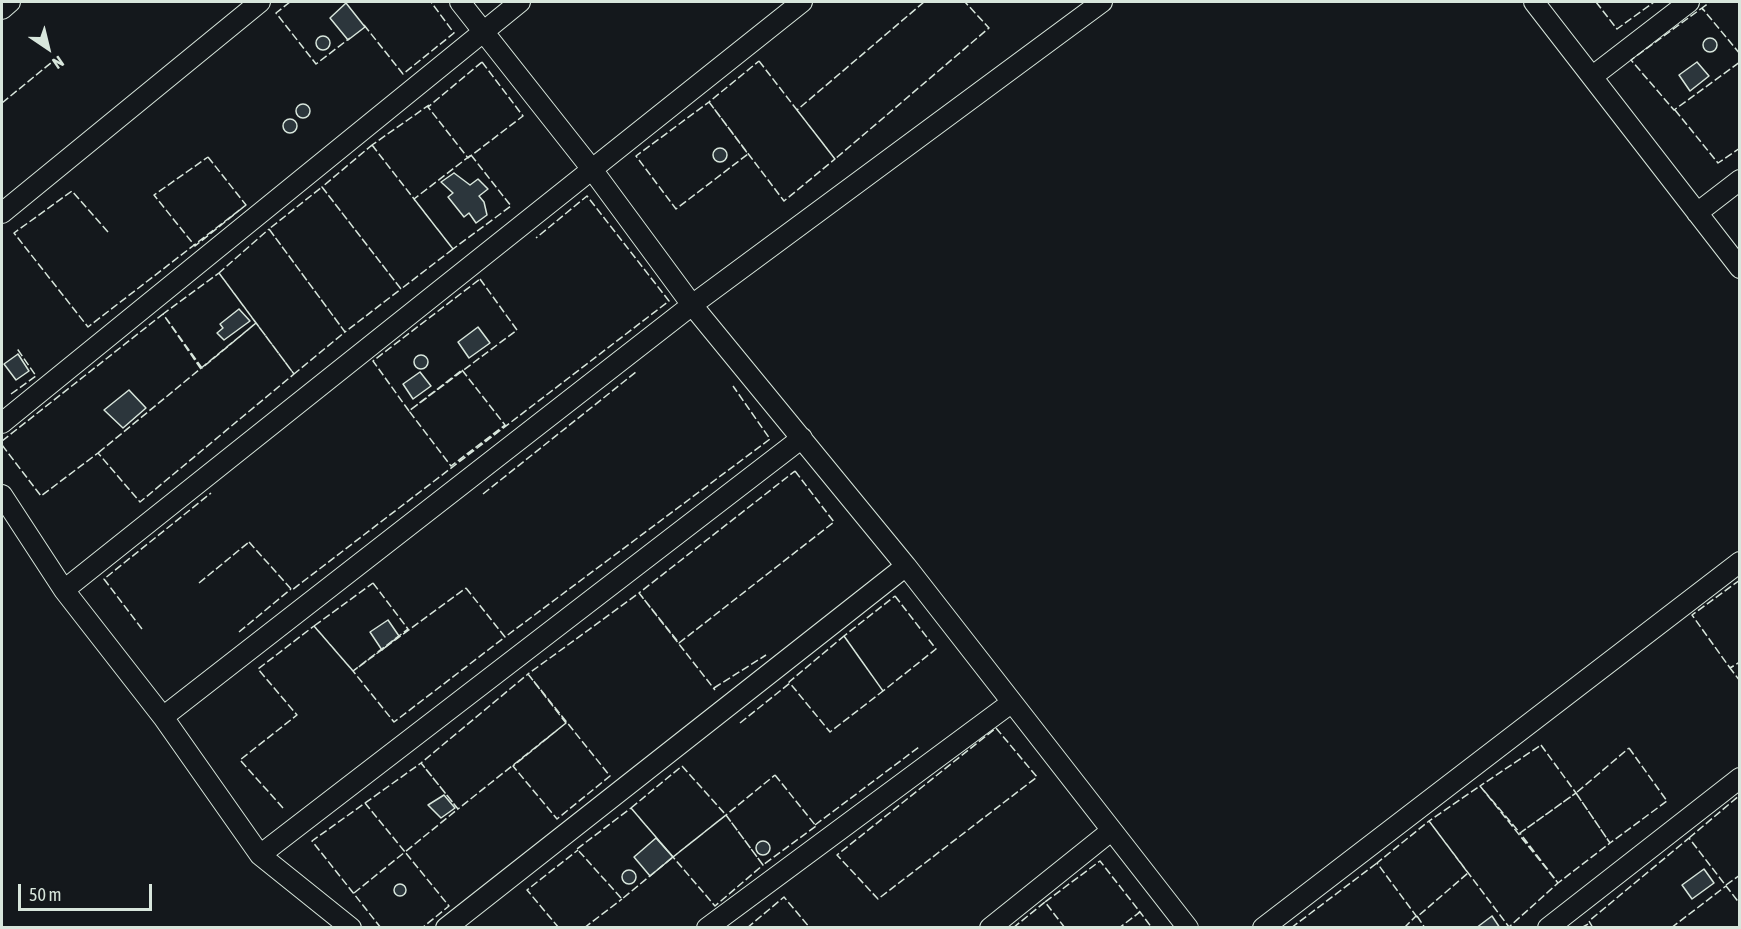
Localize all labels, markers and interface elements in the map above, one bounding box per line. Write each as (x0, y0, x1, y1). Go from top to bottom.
north arrow (18, 18, 78, 78)
text: N (49, 53, 67, 73)
scale bar (21, 872, 154, 910)
text: 50 m (29, 884, 61, 905)

